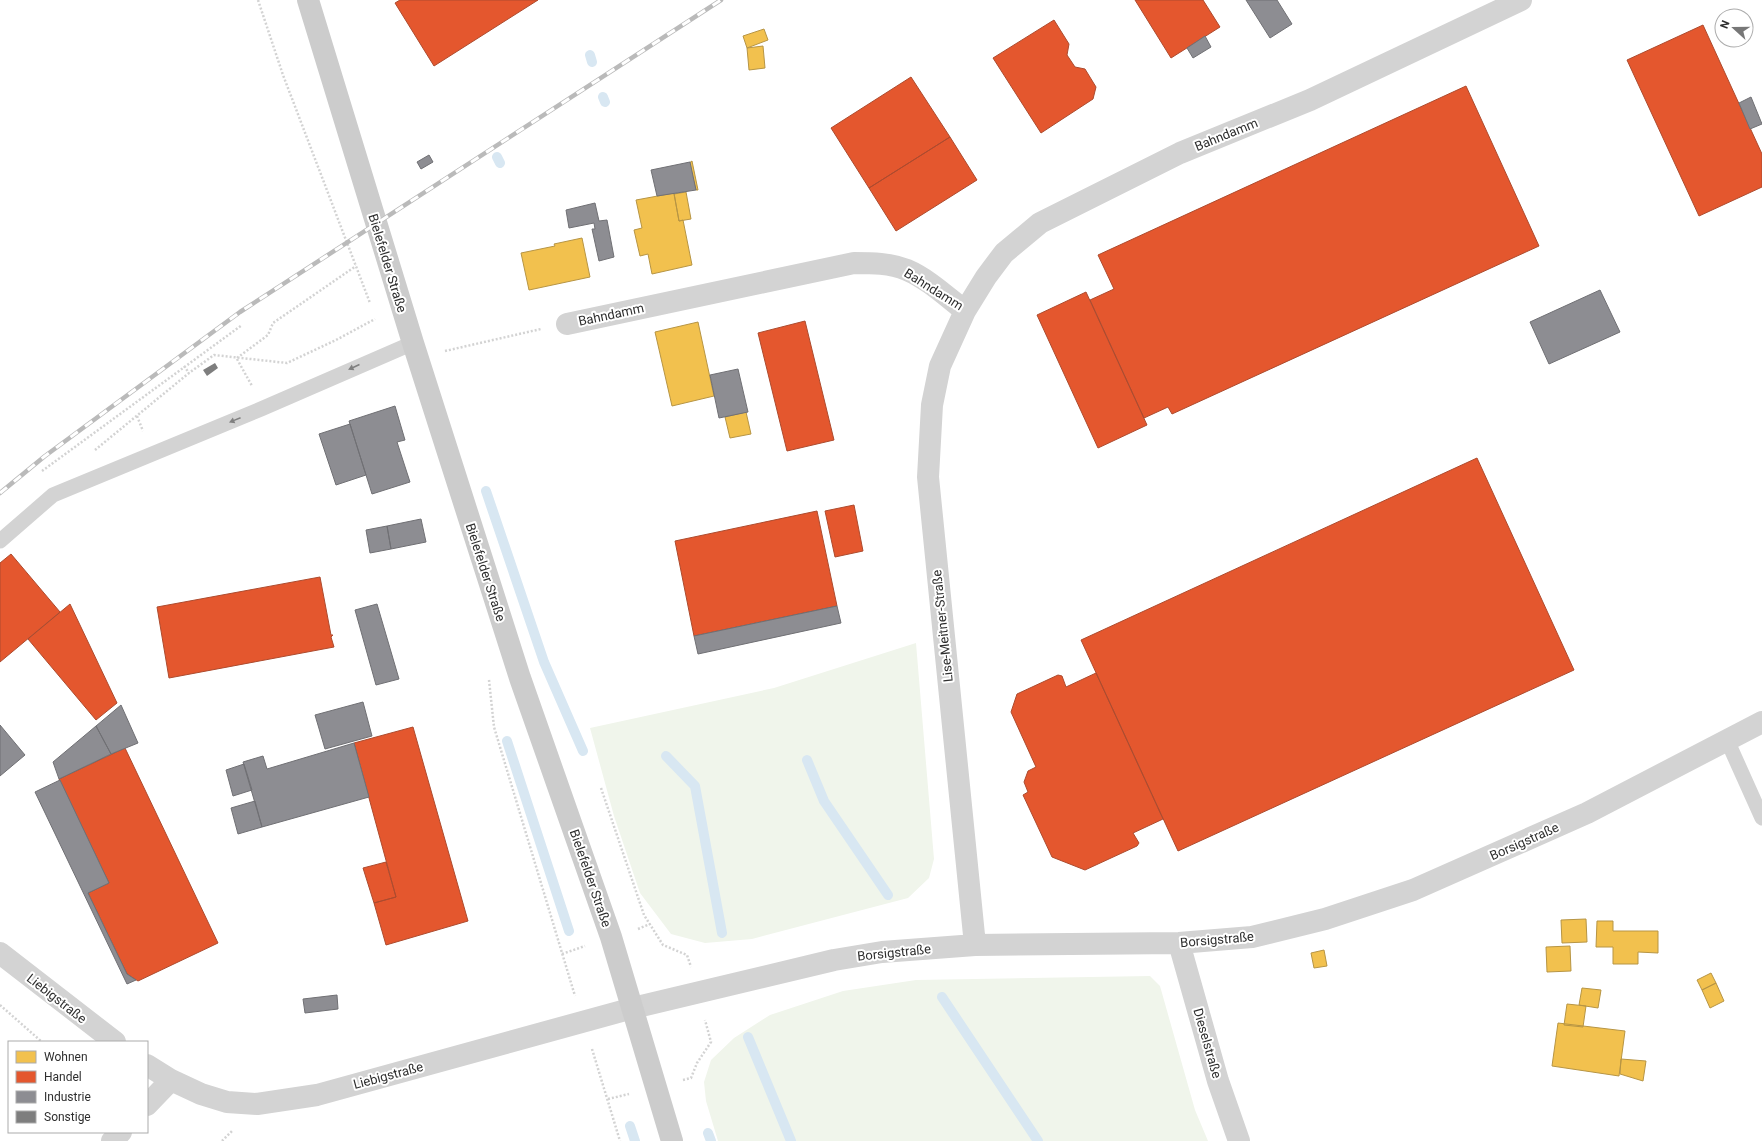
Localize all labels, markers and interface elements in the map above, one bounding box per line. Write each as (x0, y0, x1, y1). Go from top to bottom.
north arrow (1714, 8, 1754, 48)
text: N (1718, 18, 1733, 31)
street label: Bahndamm (1192, 115, 1260, 154)
street label: Bielefelder Straße (365, 212, 410, 314)
street label: Bahndamm (901, 265, 966, 313)
street label: Bahndamm (577, 300, 645, 329)
one-way arrow (348, 364, 360, 371)
one-way arrow (228, 417, 240, 423)
street label: Bielefelder Straße (463, 521, 508, 623)
street label: Lise-Meitner-Straße (929, 569, 956, 683)
street label: Borsigstraße (1487, 820, 1561, 863)
street label: Bielefelder Straße (567, 827, 614, 929)
street label: Borsigstraße (1180, 929, 1255, 950)
street label: Borsigstraße (857, 941, 932, 964)
street label: Liebigstraße (24, 970, 90, 1026)
street label: Dieselstraße (1190, 1006, 1225, 1080)
legend (8, 1041, 148, 1133)
text: Wohnen (44, 1050, 88, 1064)
street label: Liebigstraße (352, 1059, 425, 1092)
text: Handel (44, 1070, 82, 1084)
text: Industrie (44, 1090, 91, 1104)
text: Sonstige (44, 1110, 91, 1124)

